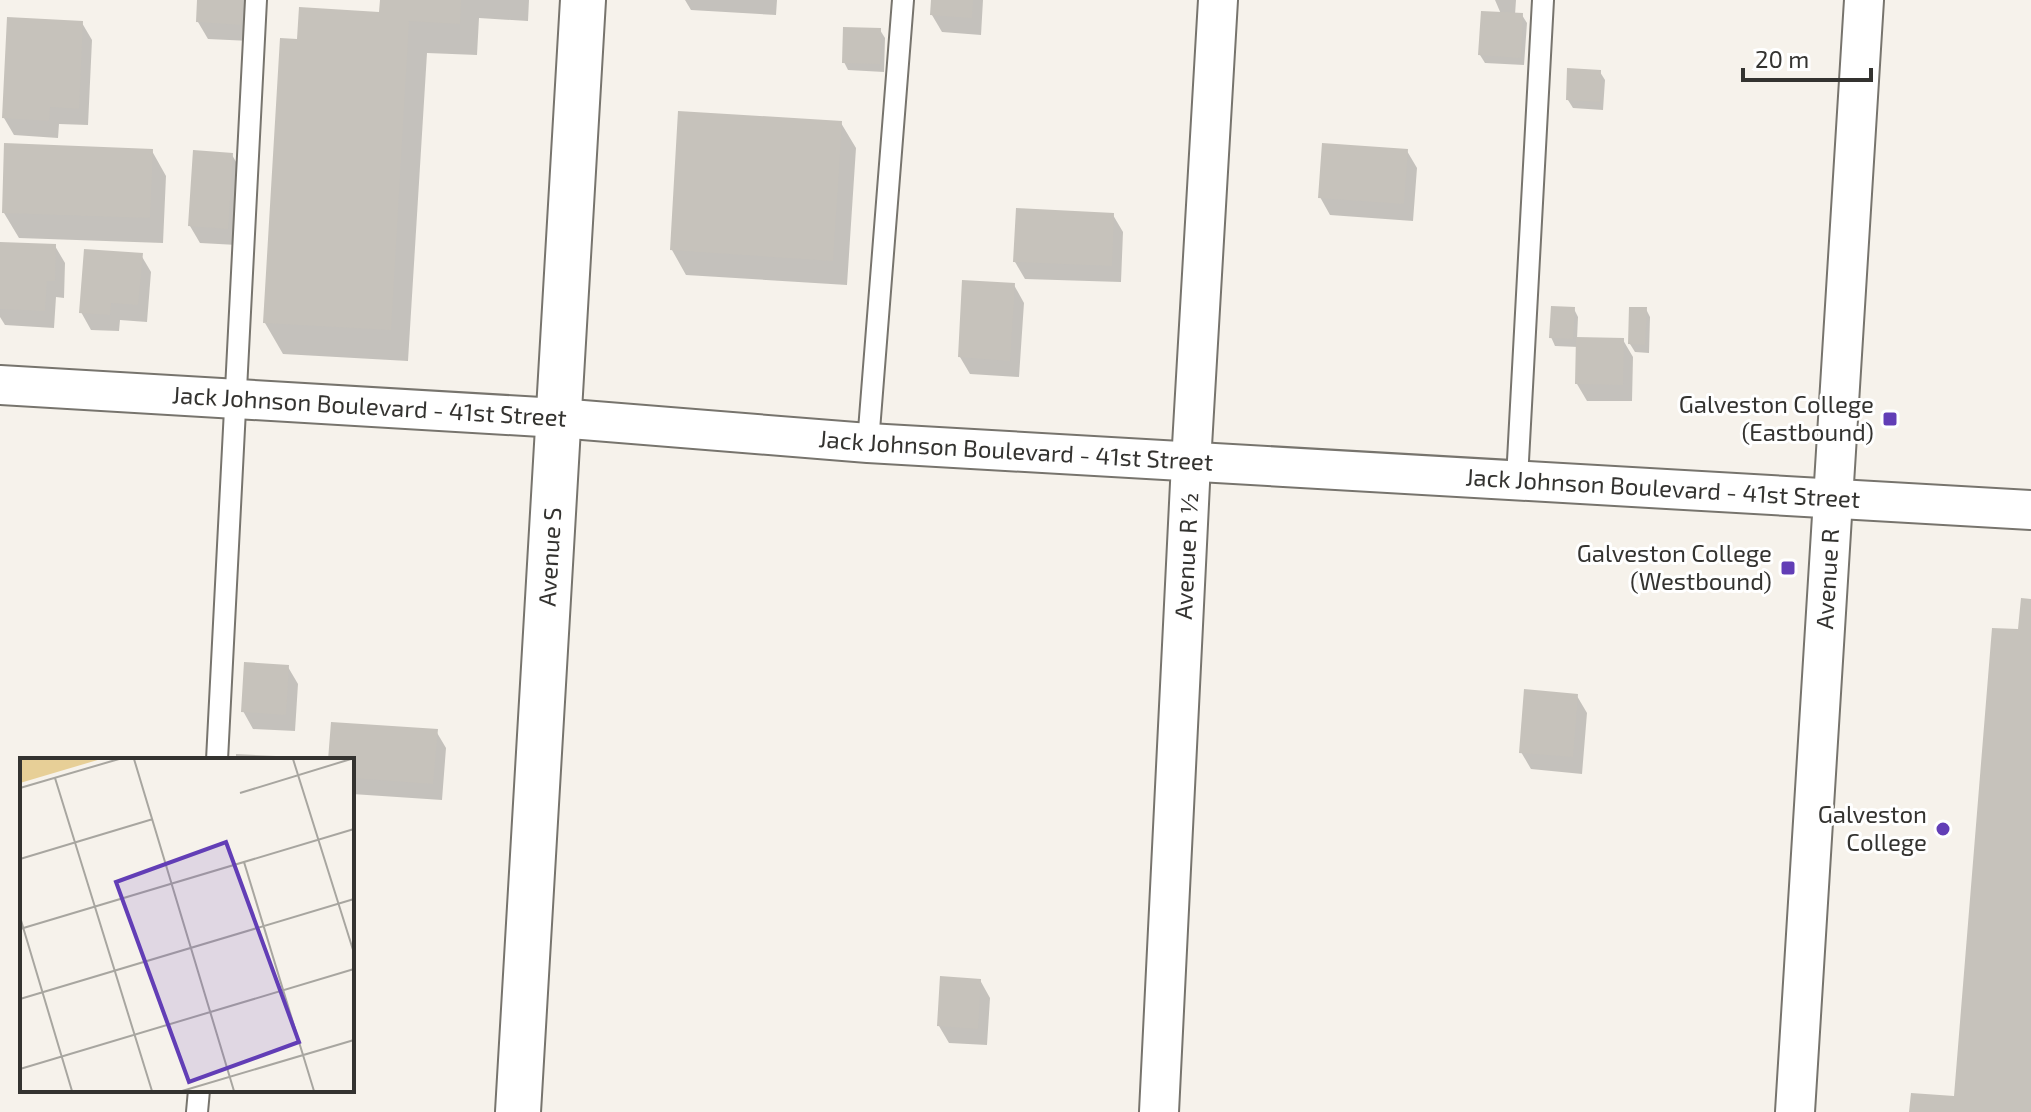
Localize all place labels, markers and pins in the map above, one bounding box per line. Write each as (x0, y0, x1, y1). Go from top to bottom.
place label: Galveston College (Eastbound) (1679, 389, 1874, 446)
marker: Galveston College (Eastbound) (1881, 410, 1899, 428)
place label: Galveston College (Westbound) (1577, 538, 1772, 595)
marker: Galveston College (Westbound) (1779, 559, 1797, 577)
place label: Galveston College (1818, 799, 1927, 856)
marker: Galveston College (1934, 820, 1952, 838)

